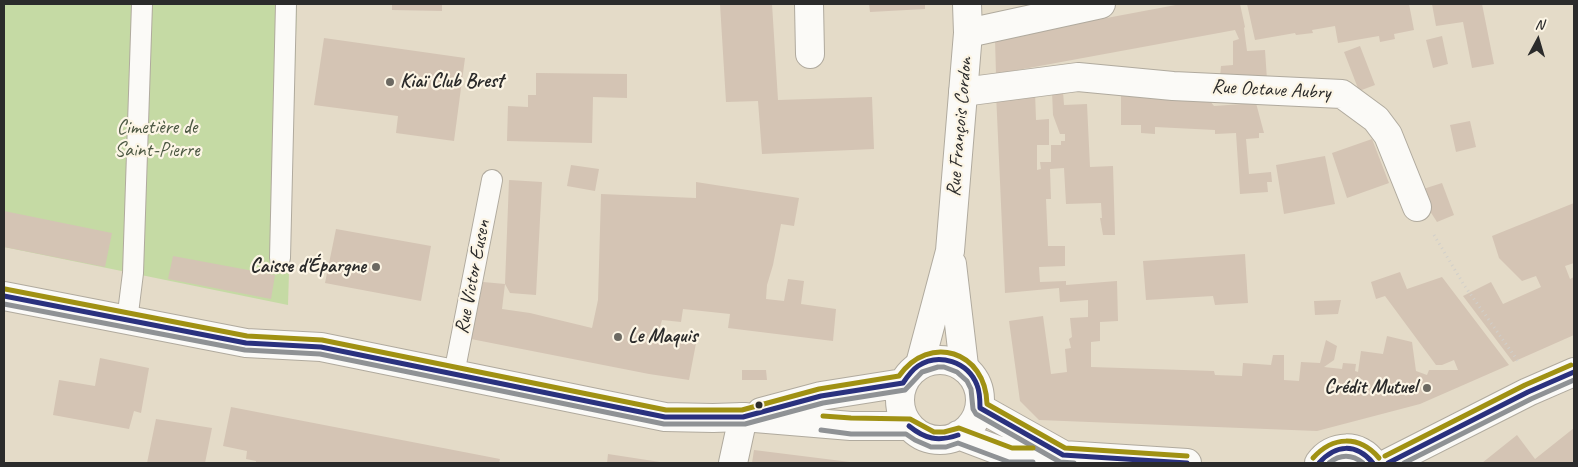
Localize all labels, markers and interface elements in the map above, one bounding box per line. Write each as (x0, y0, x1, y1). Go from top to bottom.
north arrow (1513, 15, 1563, 65)
text: N (1534, 16, 1545, 33)
street label: Rue François Cordon (942, 56, 978, 198)
place label: Kiaï Club Brest (400, 70, 503, 94)
street label: Rue Octave Aubry (1211, 75, 1331, 105)
marker: Kiaï Club Brest (384, 76, 396, 88)
park label: Cimetière de Saint-Pierre (115, 116, 199, 163)
street label: Rue Victor Eusen (450, 218, 496, 336)
place label: Caisse d'Épargne (250, 255, 366, 279)
marker: Caisse d'Épargne (370, 261, 382, 273)
place label: Le Maquis (628, 325, 697, 349)
marker: Le Maquis (612, 331, 624, 343)
place label: Crédit Mutuel (1324, 376, 1417, 400)
marker: Crédit Mutuel (1421, 382, 1433, 394)
unlabelled marker (754, 400, 764, 410)

